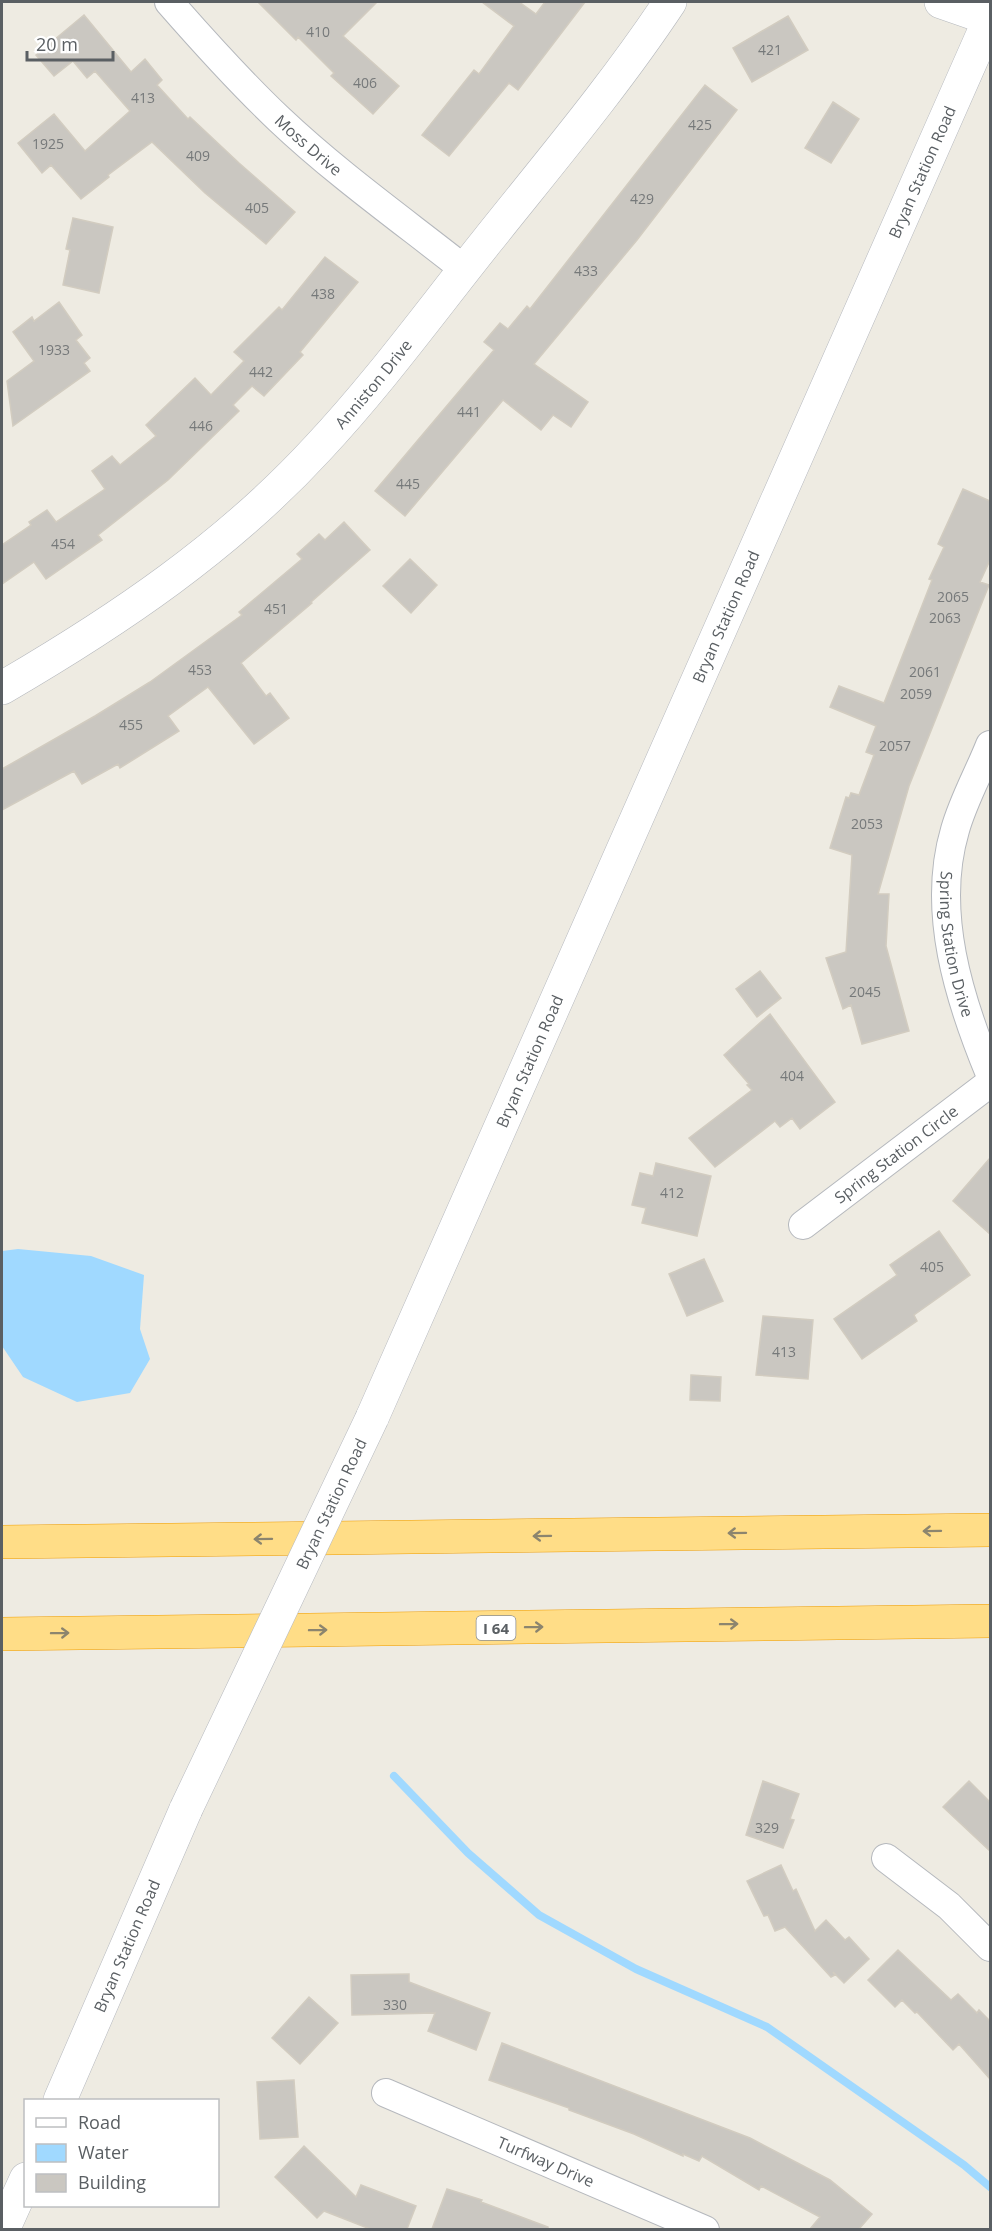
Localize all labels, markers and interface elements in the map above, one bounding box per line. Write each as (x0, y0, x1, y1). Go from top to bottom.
house number: 410 (306, 22, 330, 41)
scale bar (27, 24, 112, 62)
text: 20 m (36, 32, 78, 56)
house number: 421 (758, 40, 782, 59)
house number: 406 (353, 73, 377, 92)
house number: 413 (131, 88, 155, 107)
street label: Bryan Station Road (883, 102, 961, 242)
street label: Moss Drive (270, 110, 347, 181)
house number: 425 (688, 115, 712, 134)
house number: 1925 (32, 134, 64, 153)
house number: 409 (186, 146, 210, 165)
house number: 429 (630, 189, 654, 208)
house number: 405 (245, 198, 269, 217)
house number: 433 (574, 261, 598, 280)
house number: 438 (311, 284, 335, 303)
street label: Anniston Drive (330, 335, 417, 433)
house number: 1933 (38, 340, 70, 359)
house number: 442 (249, 362, 273, 381)
house number: 441 (457, 402, 481, 421)
house number: 446 (189, 416, 213, 435)
house number: 445 (396, 474, 420, 493)
house number: 454 (51, 534, 75, 553)
street label: Bryan Station Road (687, 547, 765, 686)
house number: 2065 (937, 587, 969, 606)
house number: 451 (264, 599, 288, 618)
house number: 2063 (929, 608, 961, 627)
house number: 453 (188, 660, 212, 679)
house number: 2061 (909, 662, 941, 681)
house number: 2059 (900, 684, 932, 703)
house number: 455 (119, 715, 143, 734)
house number: 2057 (879, 736, 911, 755)
house number: 2053 (851, 814, 883, 833)
street label: Spring Station Drive (935, 870, 979, 1020)
house number: 2045 (849, 982, 881, 1001)
street label: Bryan Station Road (491, 992, 568, 1131)
house number: 404 (780, 1066, 804, 1085)
street label: Spring Station Circle (830, 1100, 963, 1208)
house number: 412 (660, 1183, 684, 1202)
house number: 405 (920, 1257, 944, 1276)
house number: 413 (772, 1342, 796, 1361)
street label: Bryan Station Road (291, 1435, 372, 1573)
one-way arrow (923, 1525, 943, 1537)
one-way arrow (728, 1527, 748, 1539)
one-way arrow (533, 1530, 553, 1541)
one-way arrow (254, 1533, 274, 1545)
road number: I 64 (476, 1616, 516, 1640)
one-way arrow (718, 1619, 738, 1630)
one-way arrow (523, 1621, 543, 1633)
one-way arrow (307, 1624, 327, 1636)
one-way arrow (49, 1628, 69, 1639)
house number: 329 (755, 1818, 779, 1837)
street label: Bryan Station Road (88, 1876, 165, 2016)
house number: 330 (383, 1995, 407, 2014)
legend (24, 2099, 219, 2207)
text: Road (78, 2110, 121, 2134)
street label: Turfway Drive (494, 2131, 598, 2192)
text: Water (78, 2140, 129, 2164)
text: Building (78, 2170, 146, 2194)

